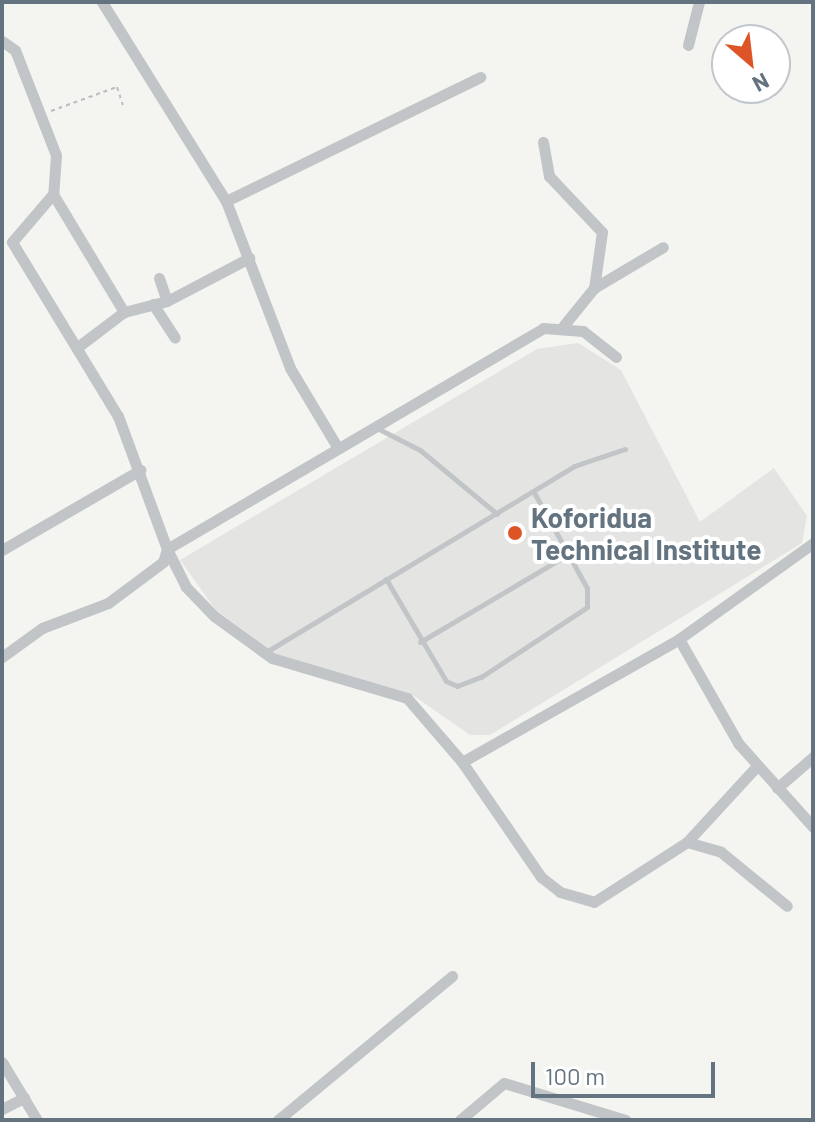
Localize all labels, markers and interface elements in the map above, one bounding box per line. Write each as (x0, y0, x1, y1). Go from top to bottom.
north arrow (711, 24, 791, 104)
text: N (749, 69, 774, 98)
place label: Koforidua Technical Institute (531, 500, 761, 566)
marker: Koforidua Technical Institute (506, 524, 524, 542)
scale bar (535, 1046, 719, 1096)
text: 100 m (545, 1061, 605, 1090)

